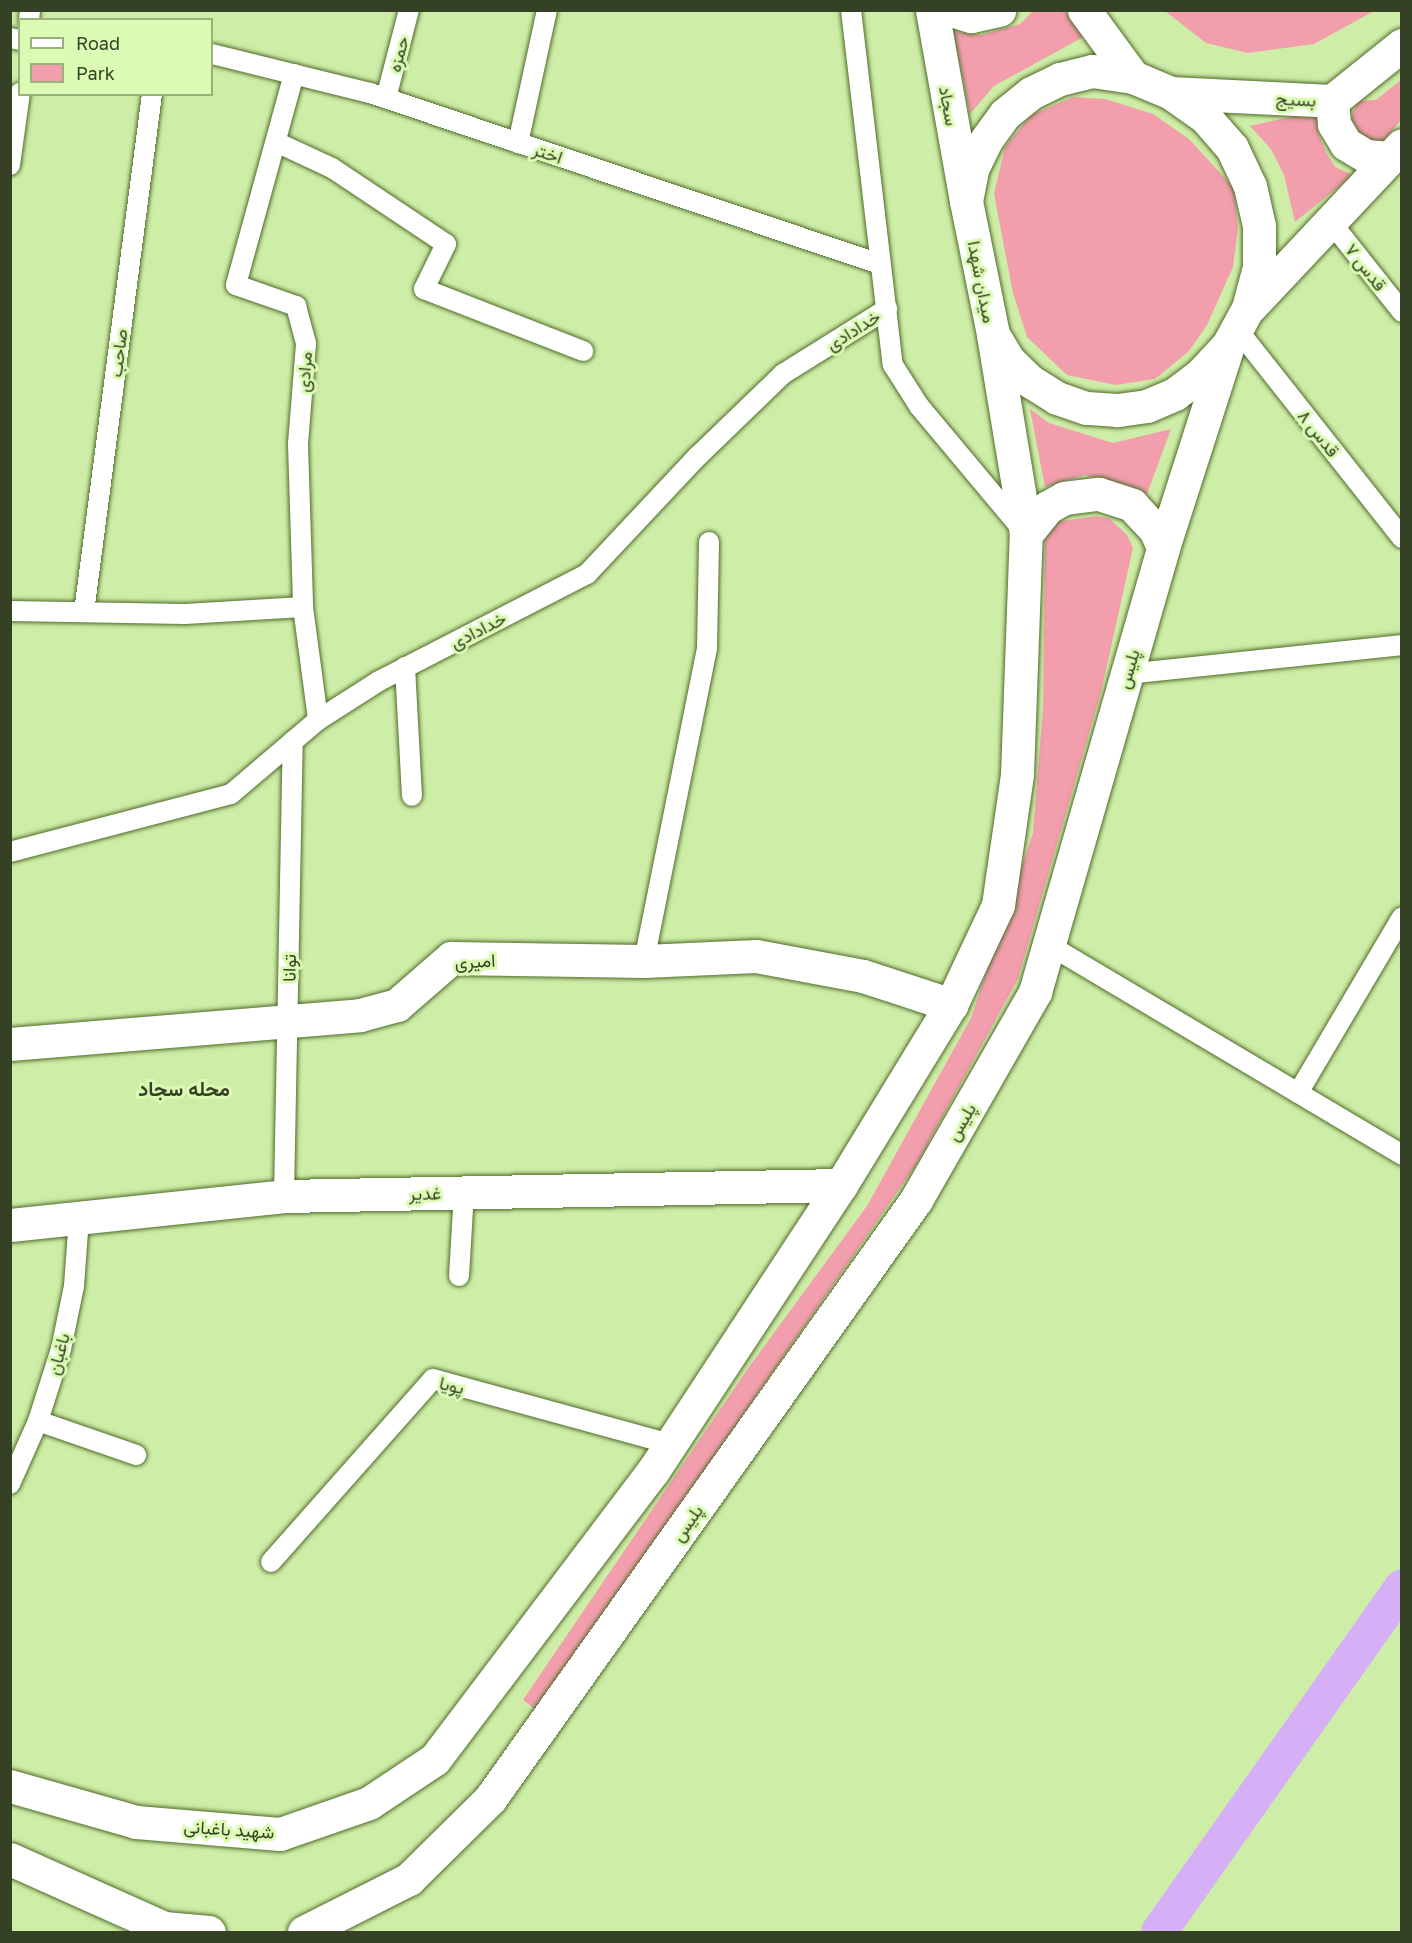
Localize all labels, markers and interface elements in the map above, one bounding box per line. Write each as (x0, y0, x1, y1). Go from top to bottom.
legend (18, 18, 213, 96)
text: Road (76, 32, 120, 54)
street label: حمزه (383, 34, 413, 74)
text: Park (76, 62, 115, 84)
street label: سجاد (935, 85, 963, 127)
street label: بسیج (1275, 87, 1317, 111)
street label: اختر (530, 138, 566, 168)
street label: میدان شهدا (963, 239, 1001, 325)
street label: قدس ۷ (1341, 239, 1391, 295)
street label: خدادادی (822, 305, 884, 355)
street label: صاحب (104, 328, 132, 378)
street label: مرادی (292, 351, 316, 393)
street label: قدس ۸ (1294, 405, 1344, 461)
street label: خدادادی (446, 607, 510, 653)
street label: پلیس (1112, 647, 1144, 691)
street label: امیری (454, 949, 496, 973)
street label: توانا (278, 954, 300, 982)
district label: محله سجاد (138, 1076, 230, 1100)
street label: پلیس (942, 1099, 980, 1145)
street label: غدیر (409, 1182, 441, 1204)
street label: باغبان (42, 1331, 74, 1377)
street label: پویا (437, 1372, 467, 1398)
street label: پلیس (667, 1500, 707, 1546)
street label: شهید باغبانی (183, 1815, 275, 1843)

